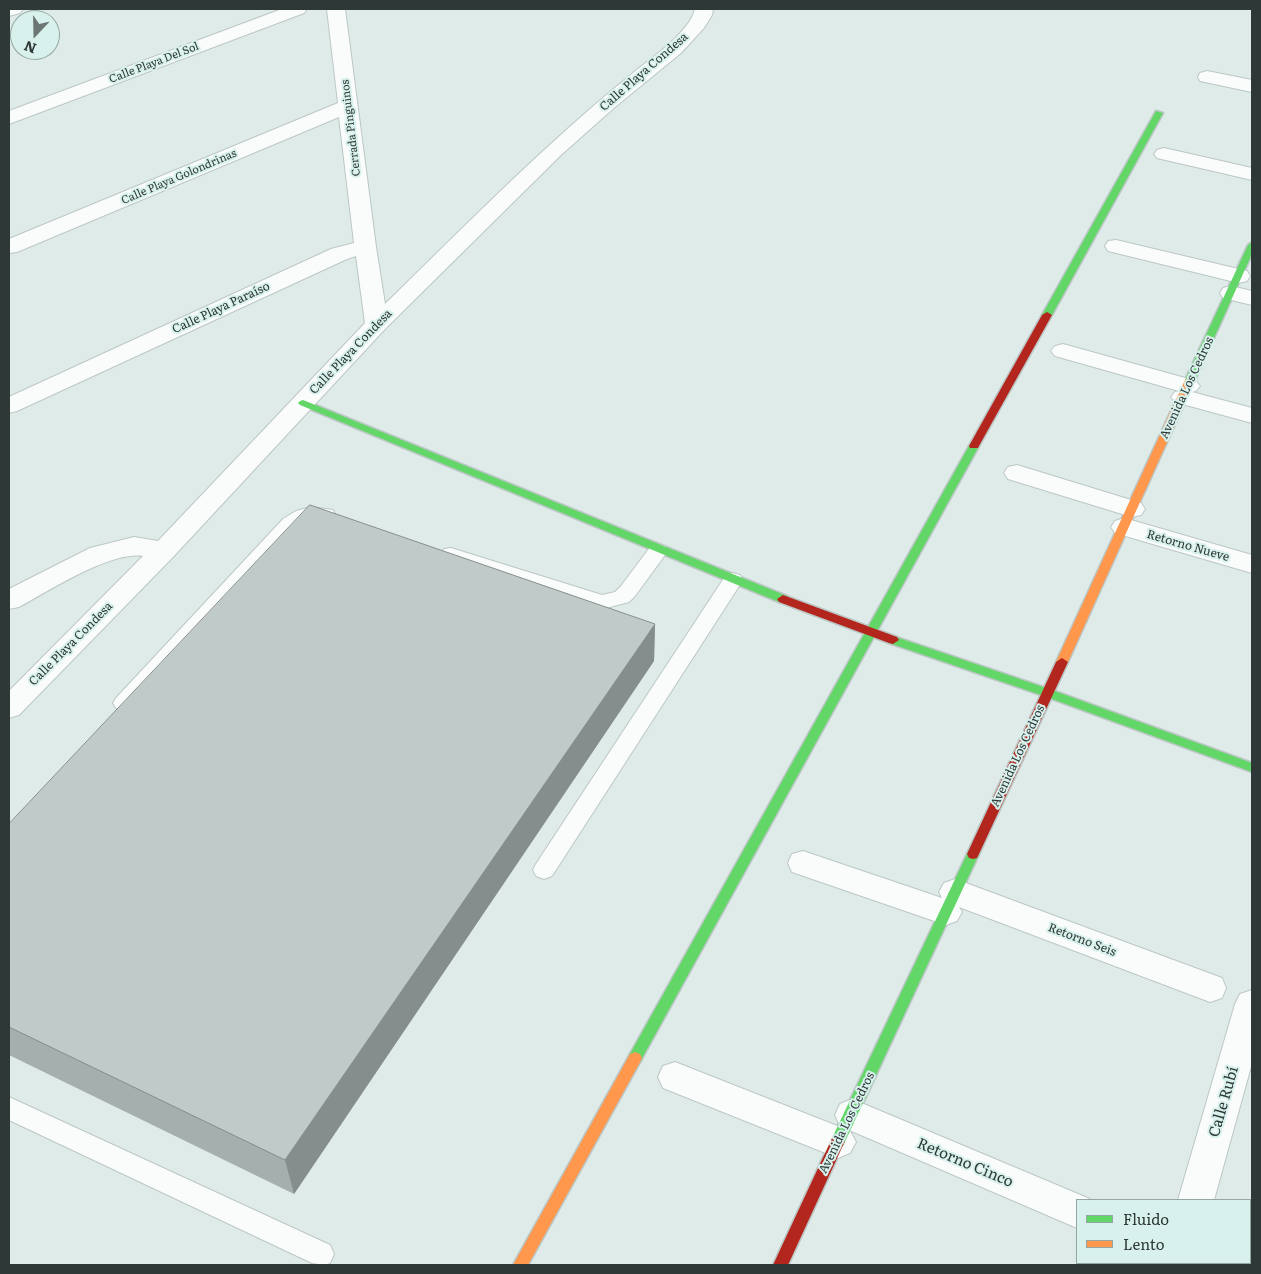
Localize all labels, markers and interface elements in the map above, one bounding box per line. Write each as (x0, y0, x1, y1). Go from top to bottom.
north arrow (10, 10, 60, 60)
street label: Calle Playa Condesa (597, 30, 691, 114)
text: N (21, 37, 39, 60)
street label: Calle Playa Del Sol (107, 40, 201, 86)
street label: Cerrada Pinguinos (339, 79, 363, 177)
street label: Calle Playa Golondrinas (119, 147, 239, 207)
street label: Calle Playa Paraíso (170, 279, 272, 337)
street label: Calle Playa Condesa (307, 307, 395, 397)
street label: Avenida Los Cedros (1157, 335, 1217, 441)
street label: Retorno Nueve (1145, 527, 1231, 565)
street label: Calle Playa Condesa (26, 599, 116, 689)
street label: Avenida Los Cedros (988, 703, 1048, 809)
street label: Retorno Seis (1046, 920, 1118, 960)
street label: Calle Rubí (1205, 1065, 1243, 1139)
street label: Avenida Los Cedros (816, 1070, 878, 1176)
street label: Retorno Cinco (914, 1135, 1016, 1191)
legend (1076, 1199, 1251, 1264)
text: Fluido (1123, 1207, 1169, 1230)
text: Lento (1123, 1232, 1164, 1255)

